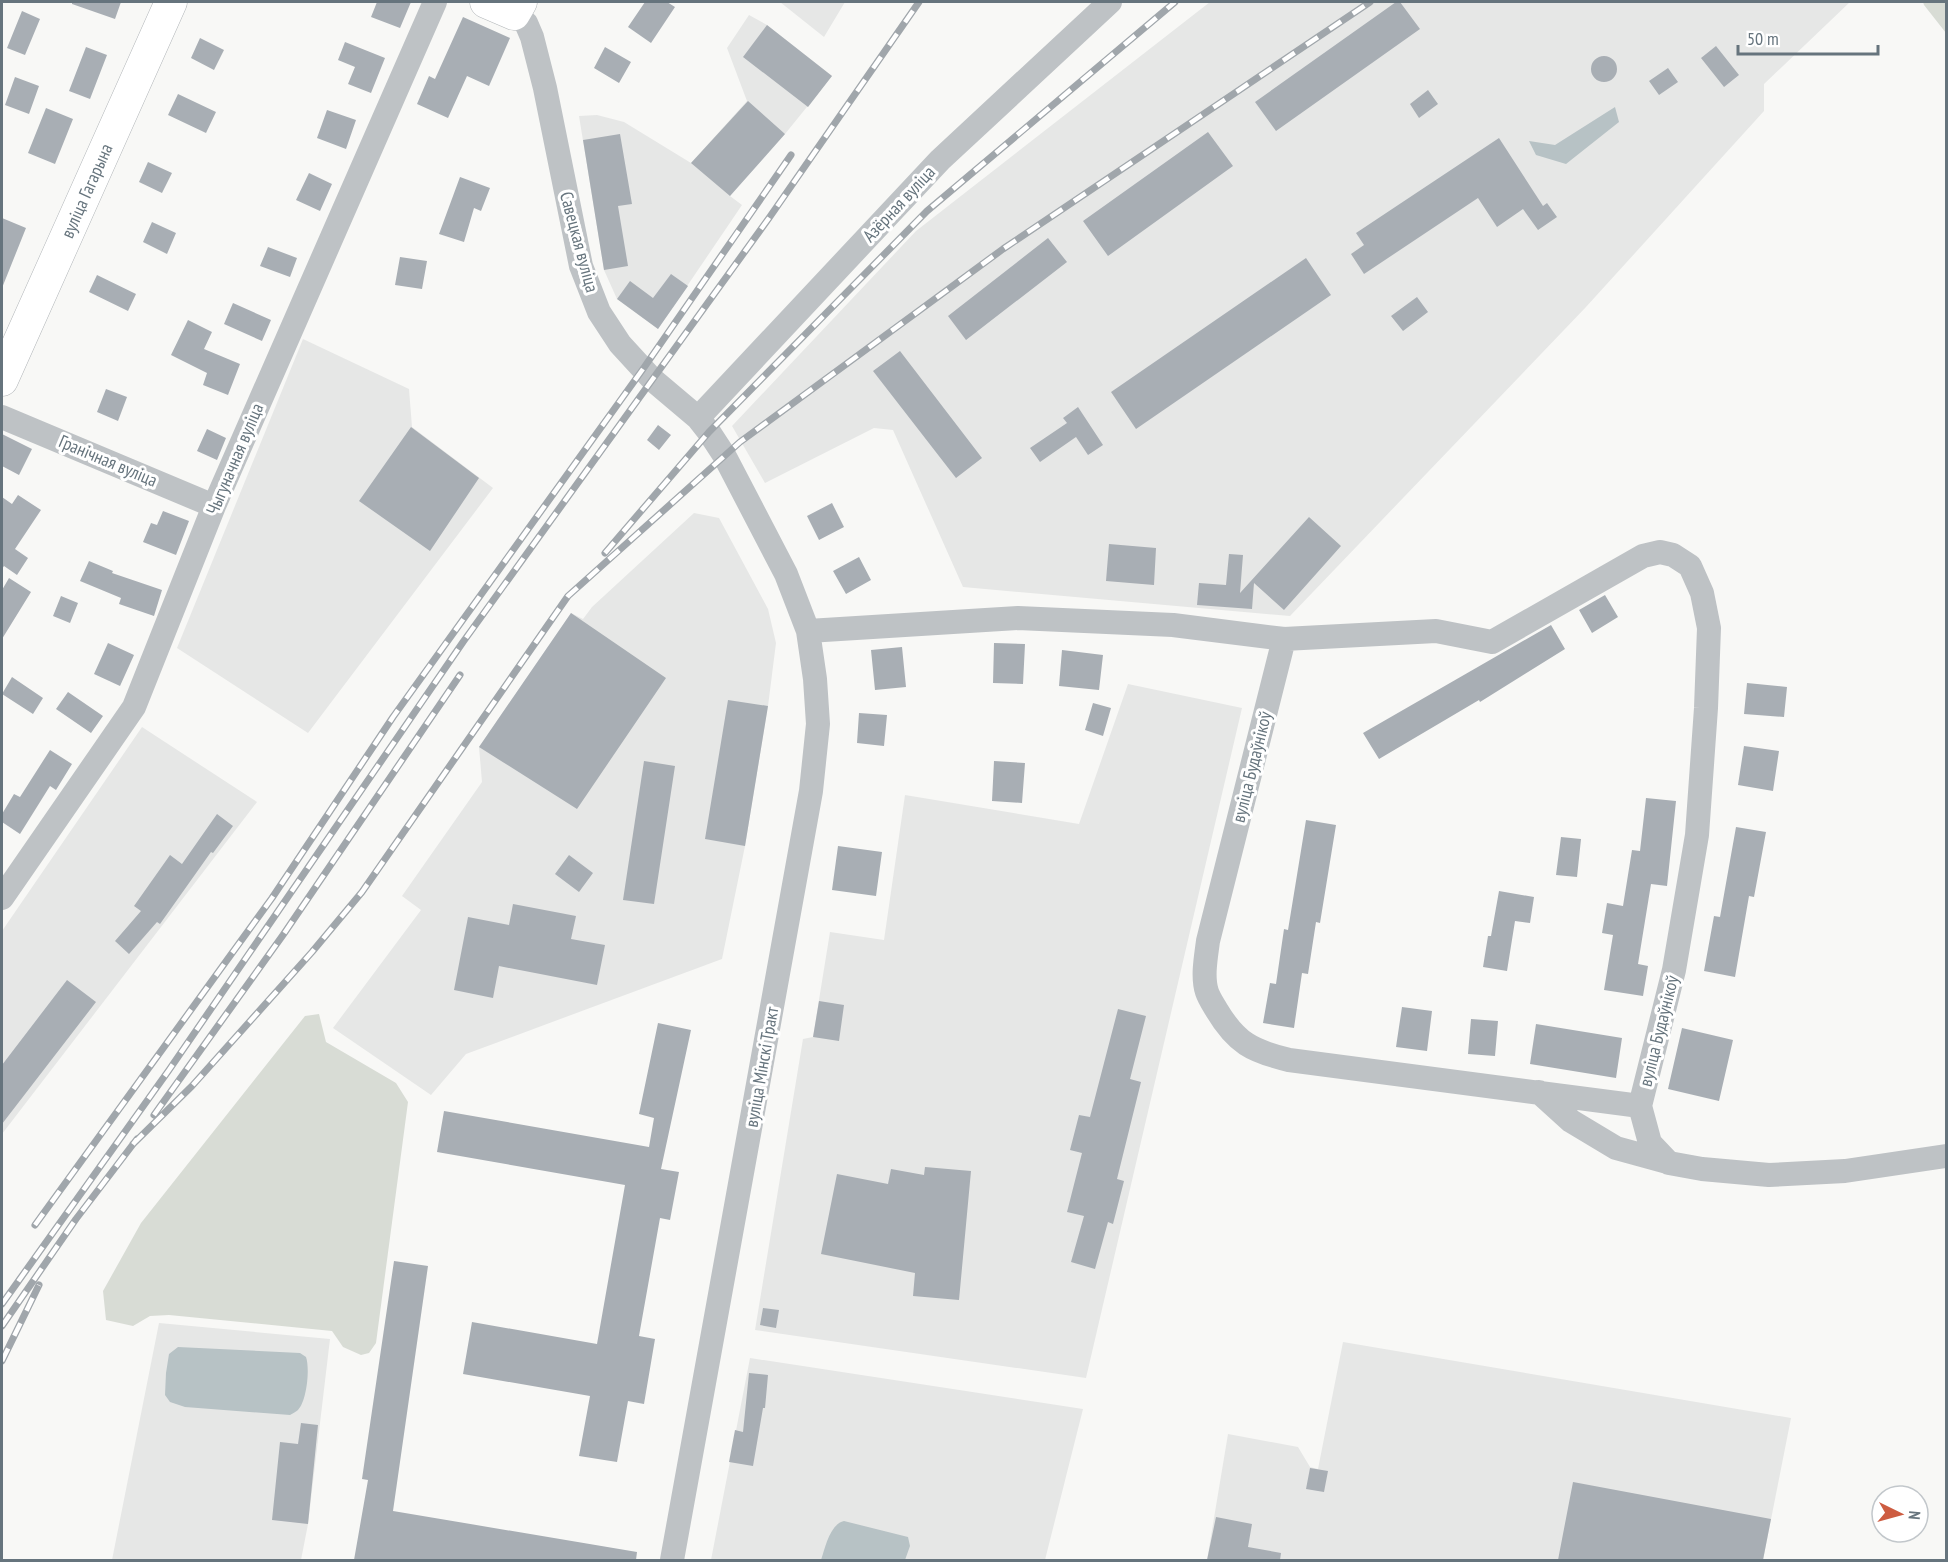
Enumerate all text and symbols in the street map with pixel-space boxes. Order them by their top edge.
scale bar [1738,18,1878,56]
text: 50 m [1747,27,1779,50]
street label: вуліца Гагарына [55,140,118,242]
street label: Азёрная вуліца [857,161,940,247]
street label: Савецкая вуліца [555,189,604,295]
street label: Чыгуначная вуліца [201,400,268,518]
street label: Гранічная вуліца [56,430,161,492]
street label: вуліца Будаўнікоў [1227,709,1276,825]
street label: вуліца Будаўнікоў [1634,973,1683,1089]
street label: вуліца Мінскі Тракт [740,1005,783,1129]
north arrow [1870,1484,1930,1544]
text: N [1905,1510,1925,1520]

